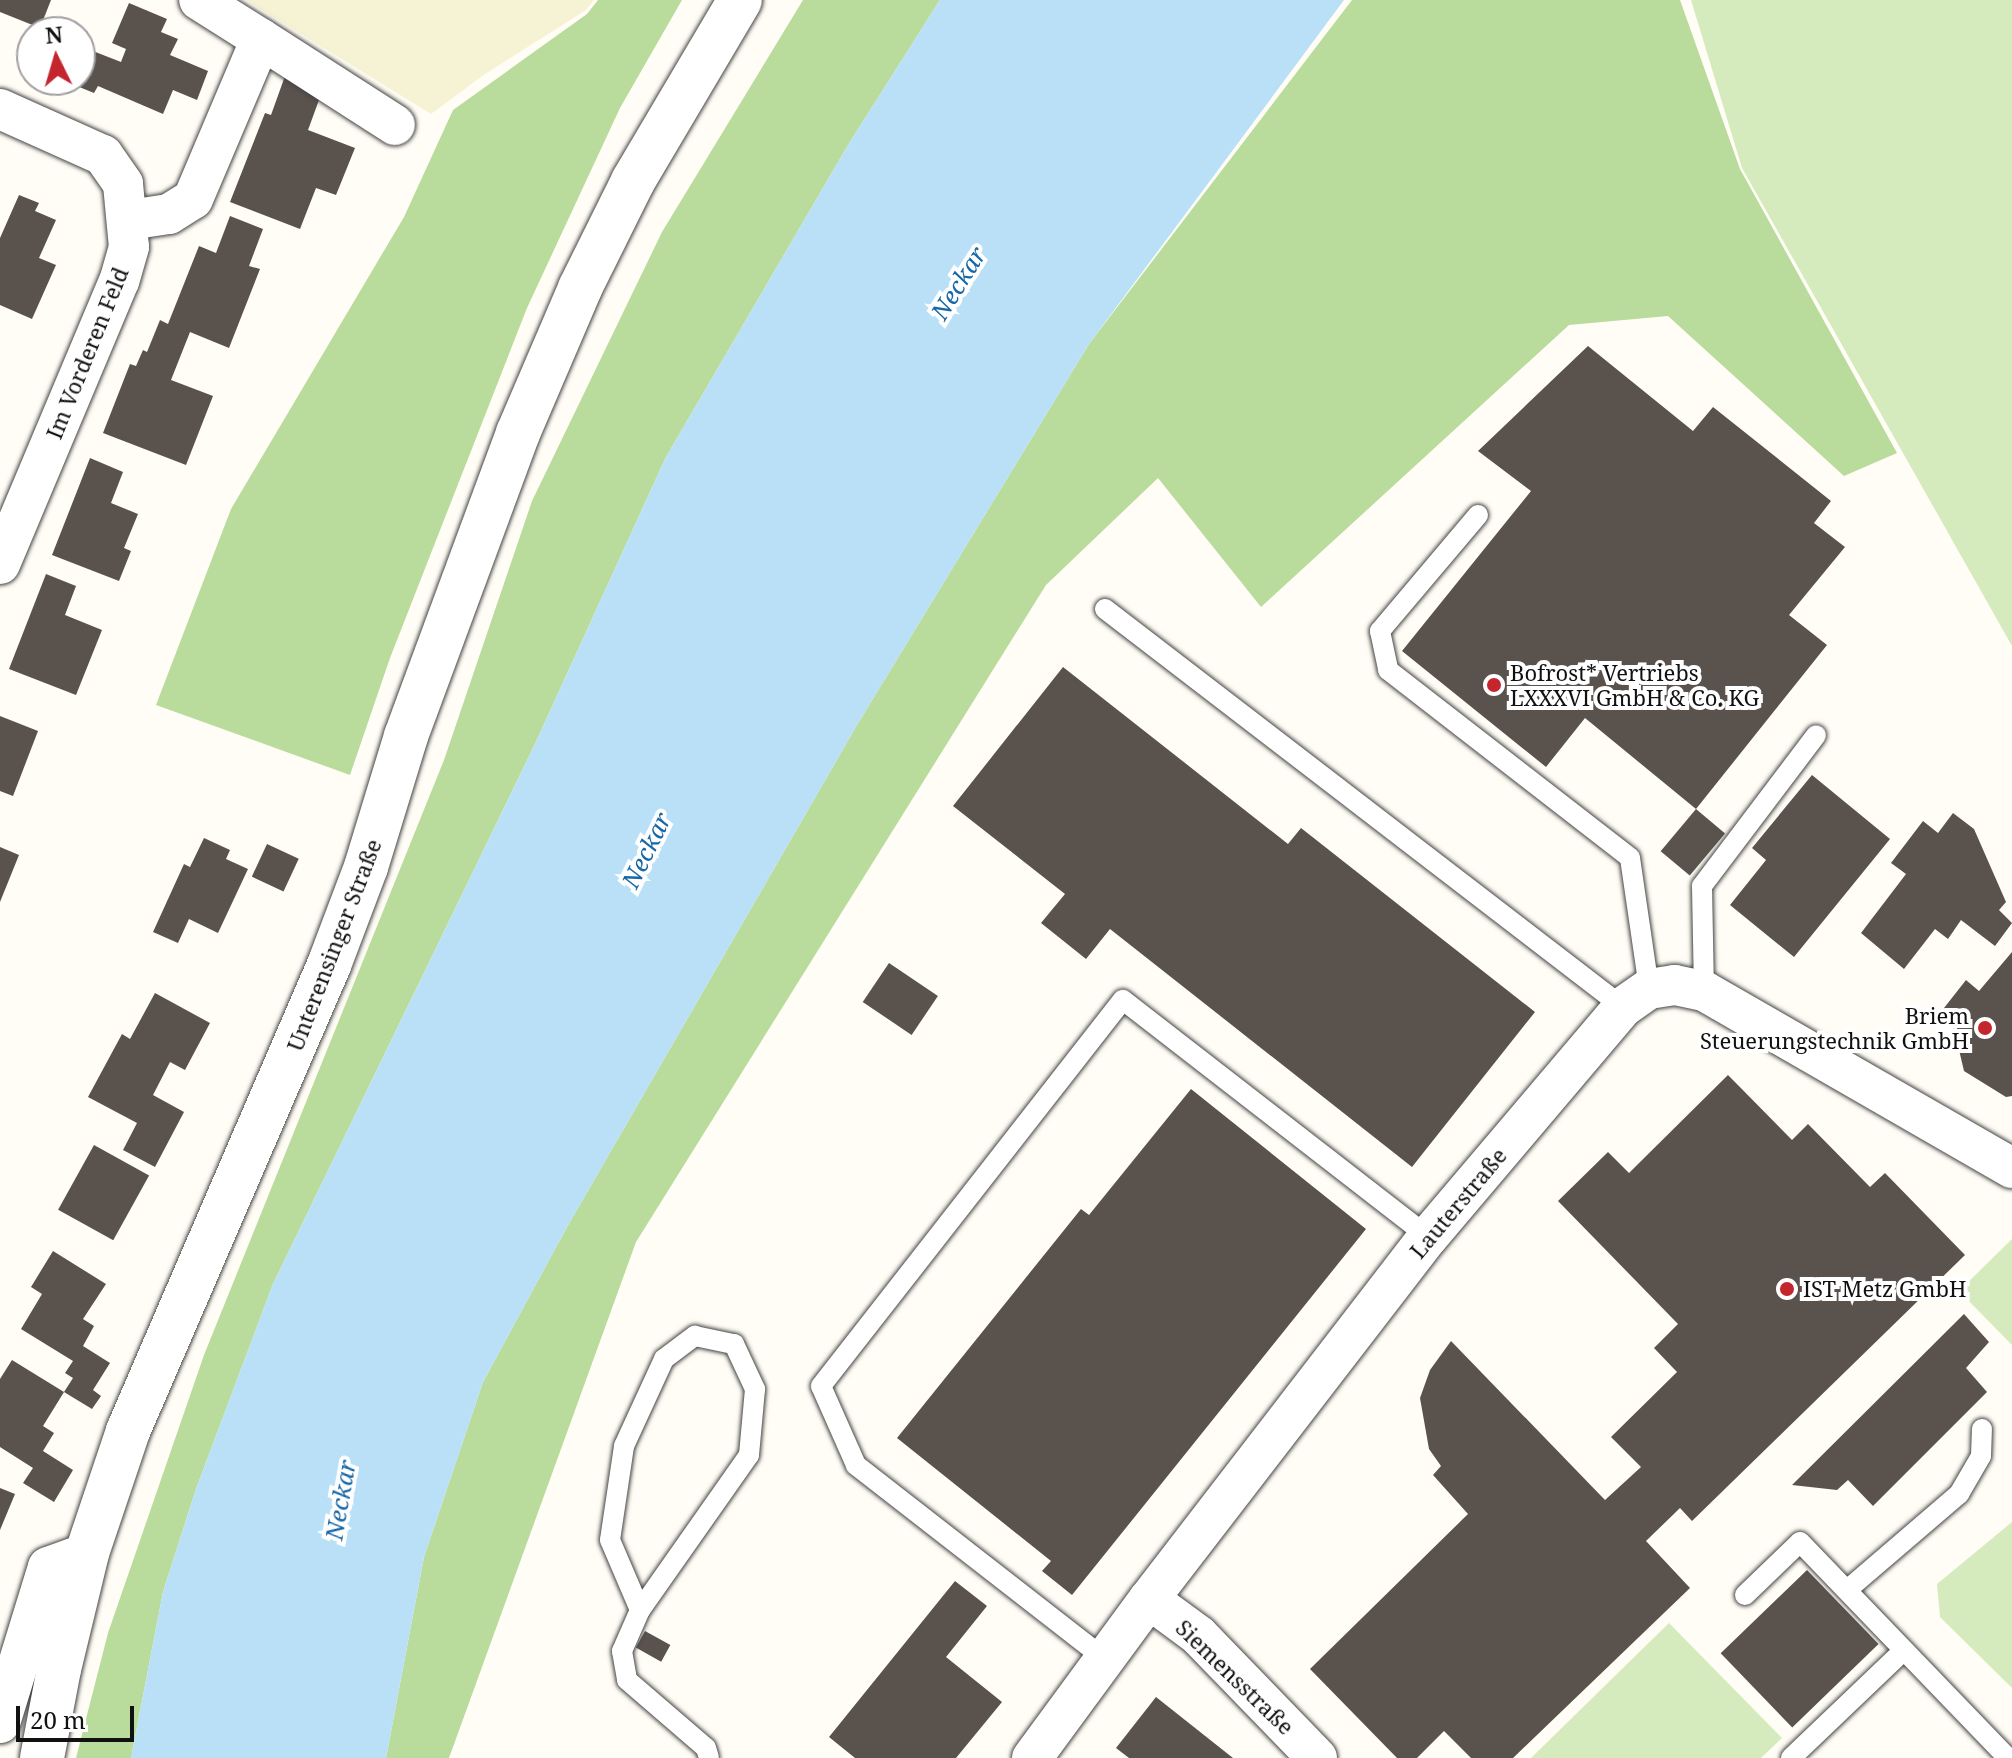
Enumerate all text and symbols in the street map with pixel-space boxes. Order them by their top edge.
north arrow [16,16,96,96]
text: N [44,18,64,50]
water label: Neckar [924,241,992,325]
street label: Im Vorderen Feld [41,263,133,443]
place label: Bofrost* Vertriebs LXXXVI GmbH & Co. KG [1510,659,1759,710]
marker: Bofrost* Vertriebs LXXXVI GmbH & Co. KG [1485,676,1503,694]
water label: Neckar [615,807,677,893]
street label: Unterensinger Straße [281,835,387,1055]
place label: Briem Steuerungstechnik GmbH [1700,1002,1969,1054]
marker: Briem Steuerungstechnik GmbH [1976,1019,1994,1037]
street label: Lauterstraße [1404,1142,1512,1264]
place label: IST Metz GmbH [1803,1276,1966,1302]
marker: IST Metz GmbH [1778,1280,1796,1298]
water label: Neckar [319,1458,361,1542]
street label: Siemensstraße [1171,1614,1299,1740]
scale bar [20,1690,138,1740]
text: 20 m [30,1703,86,1736]

